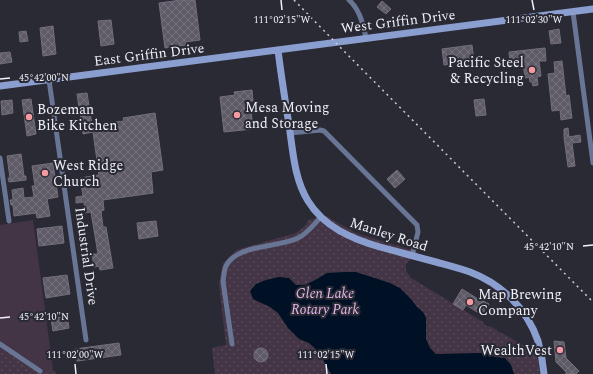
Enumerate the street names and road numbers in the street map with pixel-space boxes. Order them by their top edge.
street label: West Griffin Drive [340,4,457,39]
street label: East Griffin Drive [93,37,206,72]
street label: Industrial Drive [69,206,104,307]
street label: Manley Road [347,212,431,257]

